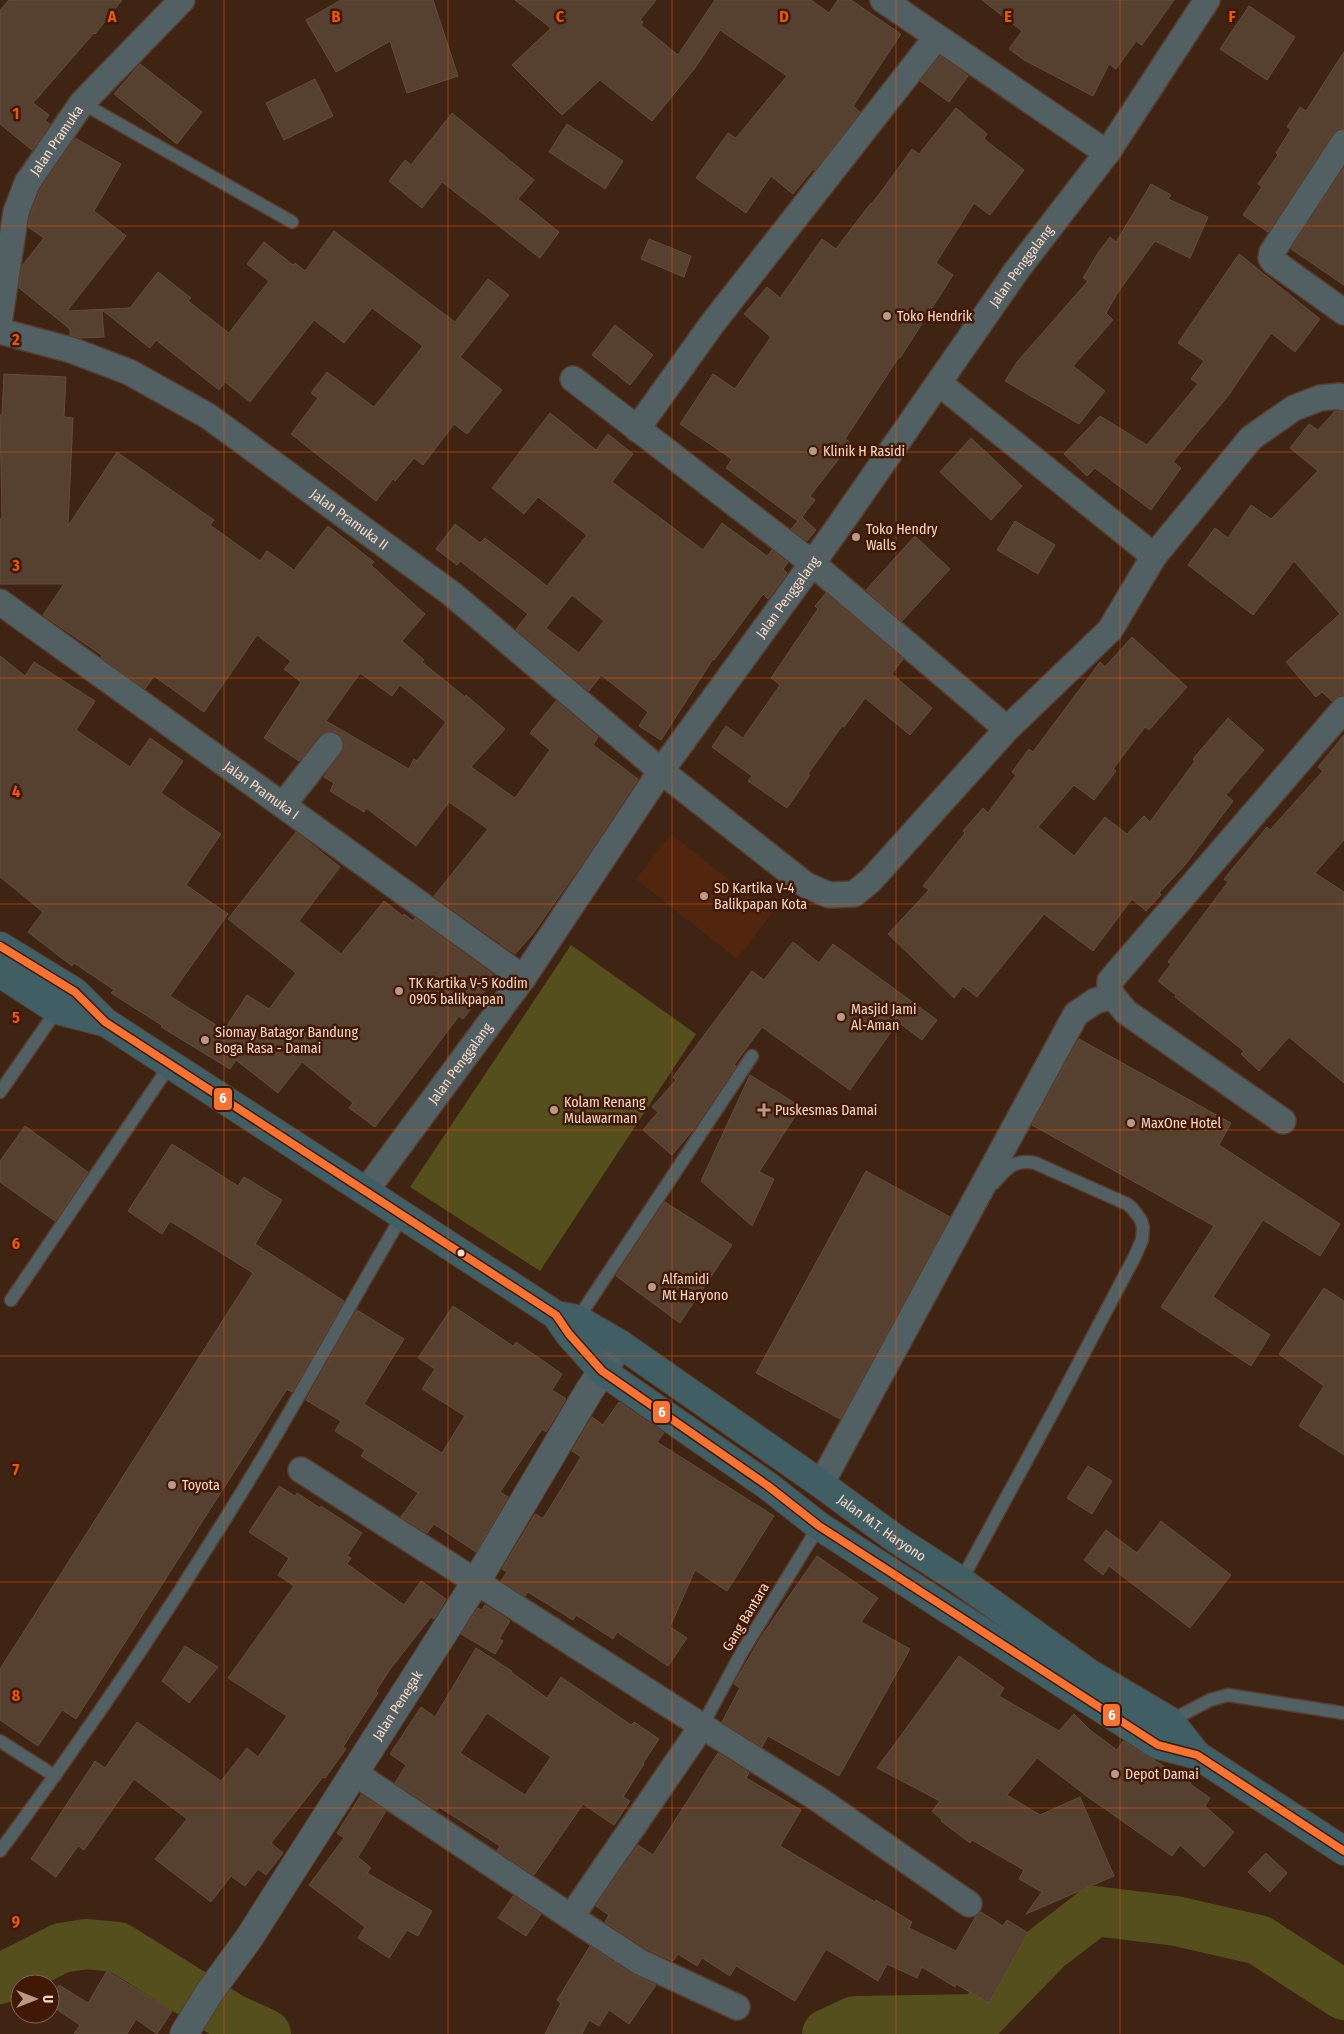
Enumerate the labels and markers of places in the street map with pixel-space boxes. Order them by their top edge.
place label: Toko Hendrik [897,308,973,325]
marker: Toko Hendrik [881,310,893,322]
place label: Klinik H Rasidi [823,443,905,460]
marker: Klinik H Rasidi [807,445,819,457]
place label: Toko Hendry Walls [866,521,938,554]
marker: Toko Hendry Walls [850,531,862,543]
place label: SD Kartika V-4 Balikpapan Kota [714,880,807,913]
marker: SD Kartika V-4 Balikpapan Kota [698,890,710,902]
place label: TK Kartika V-5 Kodim 0905 balikpapan [409,975,528,1008]
marker: TK Kartika V-5 Kodim 0905 balikpapan [393,985,405,997]
place label: Masjid Jami Al-Aman [851,1001,917,1034]
marker: Masjid Jami Al-Aman [835,1011,847,1023]
place label: Siomay Batagor Bandung Boga Rasa - Damai [215,1024,358,1057]
marker: Siomay Batagor Bandung Boga Rasa - Damai [199,1034,211,1046]
place label: Kolam Renang Mulawarman [564,1094,646,1127]
place label: Puskesmas Damai [775,1102,877,1119]
marker: Puskesmas Damai [757,1103,771,1117]
marker: Kolam Renang Mulawarman [548,1104,560,1116]
place label: MaxOne Hotel [1141,1115,1221,1132]
marker: MaxOne Hotel [1125,1117,1137,1129]
unlabelled marker [456,1248,466,1258]
place label: Alfamidi Mt Haryono [662,1271,728,1304]
marker: Alfamidi Mt Haryono [646,1281,658,1293]
place label: Toyota [182,1477,220,1494]
marker: Toyota [166,1479,178,1491]
place label: Depot Damai [1125,1766,1199,1783]
marker: Depot Damai [1109,1768,1121,1780]

